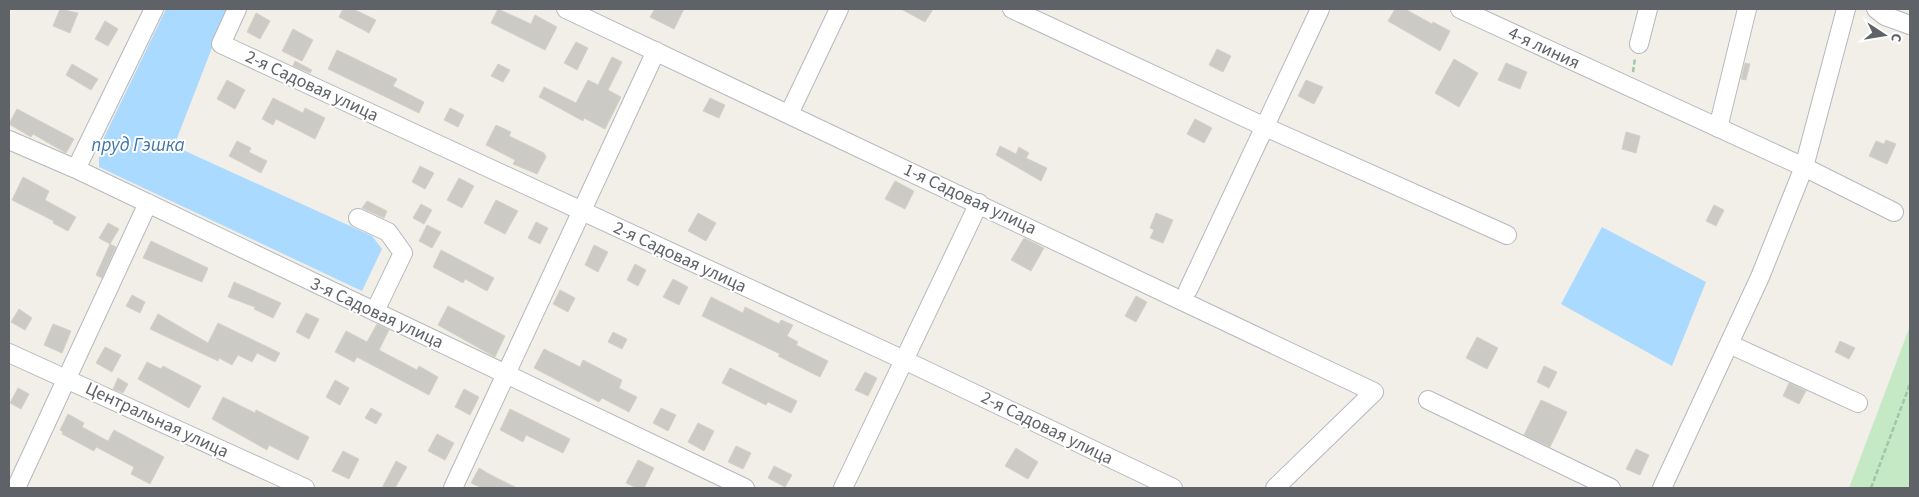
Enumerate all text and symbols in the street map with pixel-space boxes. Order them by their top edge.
north arrow [1859,10,1909,60]
street label: 4-я линия [1504,20,1584,76]
text: С [1885,31,1906,44]
street label: 2-я Садовая улица [241,44,383,128]
water label: пруд Гэшка [91,132,185,159]
street label: 1-я Садовая улица [899,157,1041,241]
street label: 2-я Садовая улица [609,215,751,299]
street label: 3-я Садовая улица [306,271,448,355]
street label: Центральная улица [81,376,233,464]
street label: 2-я Садовая улица [977,385,1117,471]

